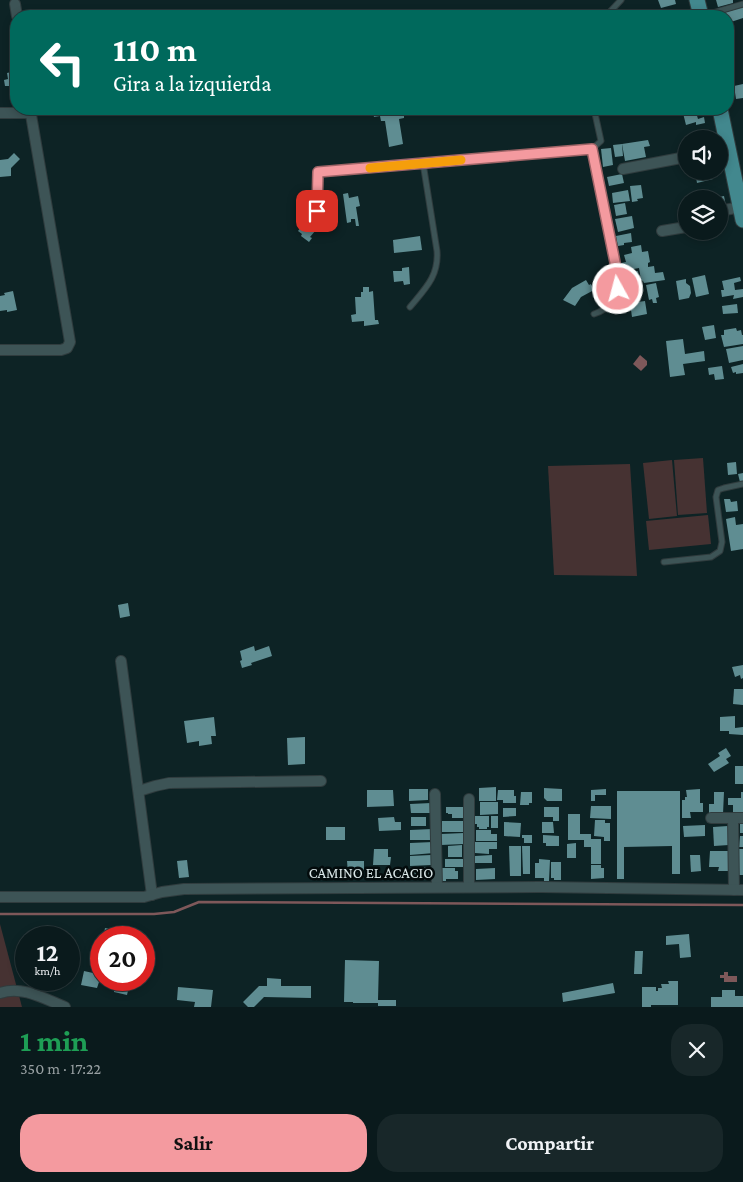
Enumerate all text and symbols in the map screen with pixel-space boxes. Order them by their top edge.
icon: left [30,30,95,95]
text: 110 m [113,30,197,69]
text: Gira a la izquierda [113,71,271,96]
map controls [678,130,728,240]
button: sound [678,130,728,180]
pin [296,190,338,232]
button: layers [678,190,728,240]
icon: arrive [303,197,331,225]
position arrow [591,262,643,314]
street label: CAMINO EL ACACIO [309,865,433,881]
speed limit sign: 20 [90,926,155,991]
text: 12 [36,939,59,966]
text: km/h [35,964,60,978]
text: 1 min [20,1024,88,1057]
button: close [671,1024,723,1076]
text: 350 m · 17:22 [20,1060,101,1077]
button: Salir [20,1114,367,1172]
button: Compartir [377,1114,723,1172]

